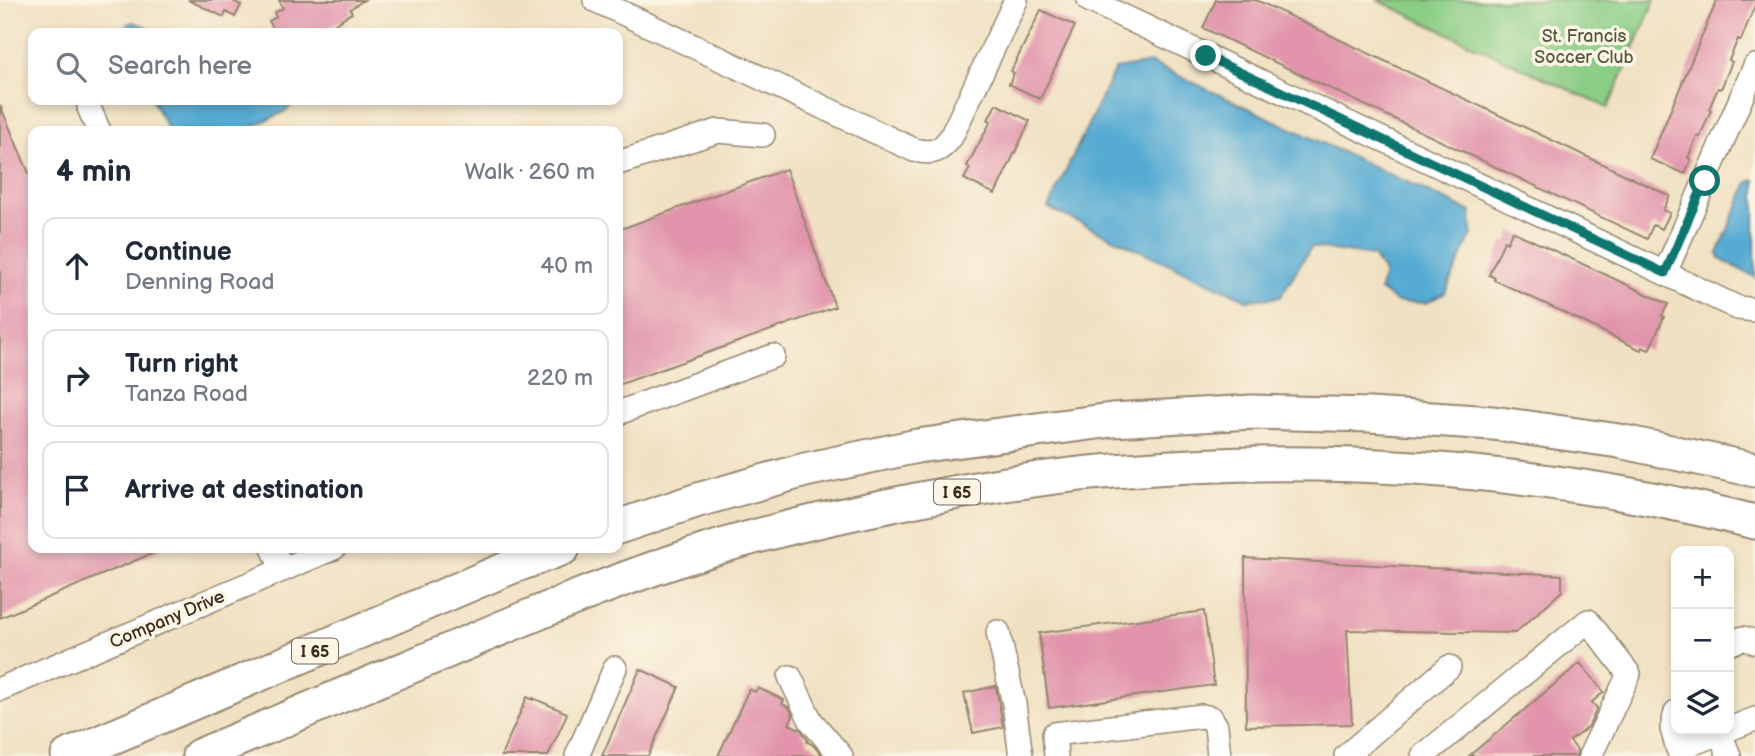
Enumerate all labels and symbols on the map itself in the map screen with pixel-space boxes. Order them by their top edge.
park label: St. Francis Soccer Club [1534,26,1634,68]
route end [1190,40,1221,71]
route start [1689,165,1720,196]
road number: I 65 [934,480,980,505]
street label: Company Drive [107,586,228,653]
road number: I 65 [292,638,338,664]

